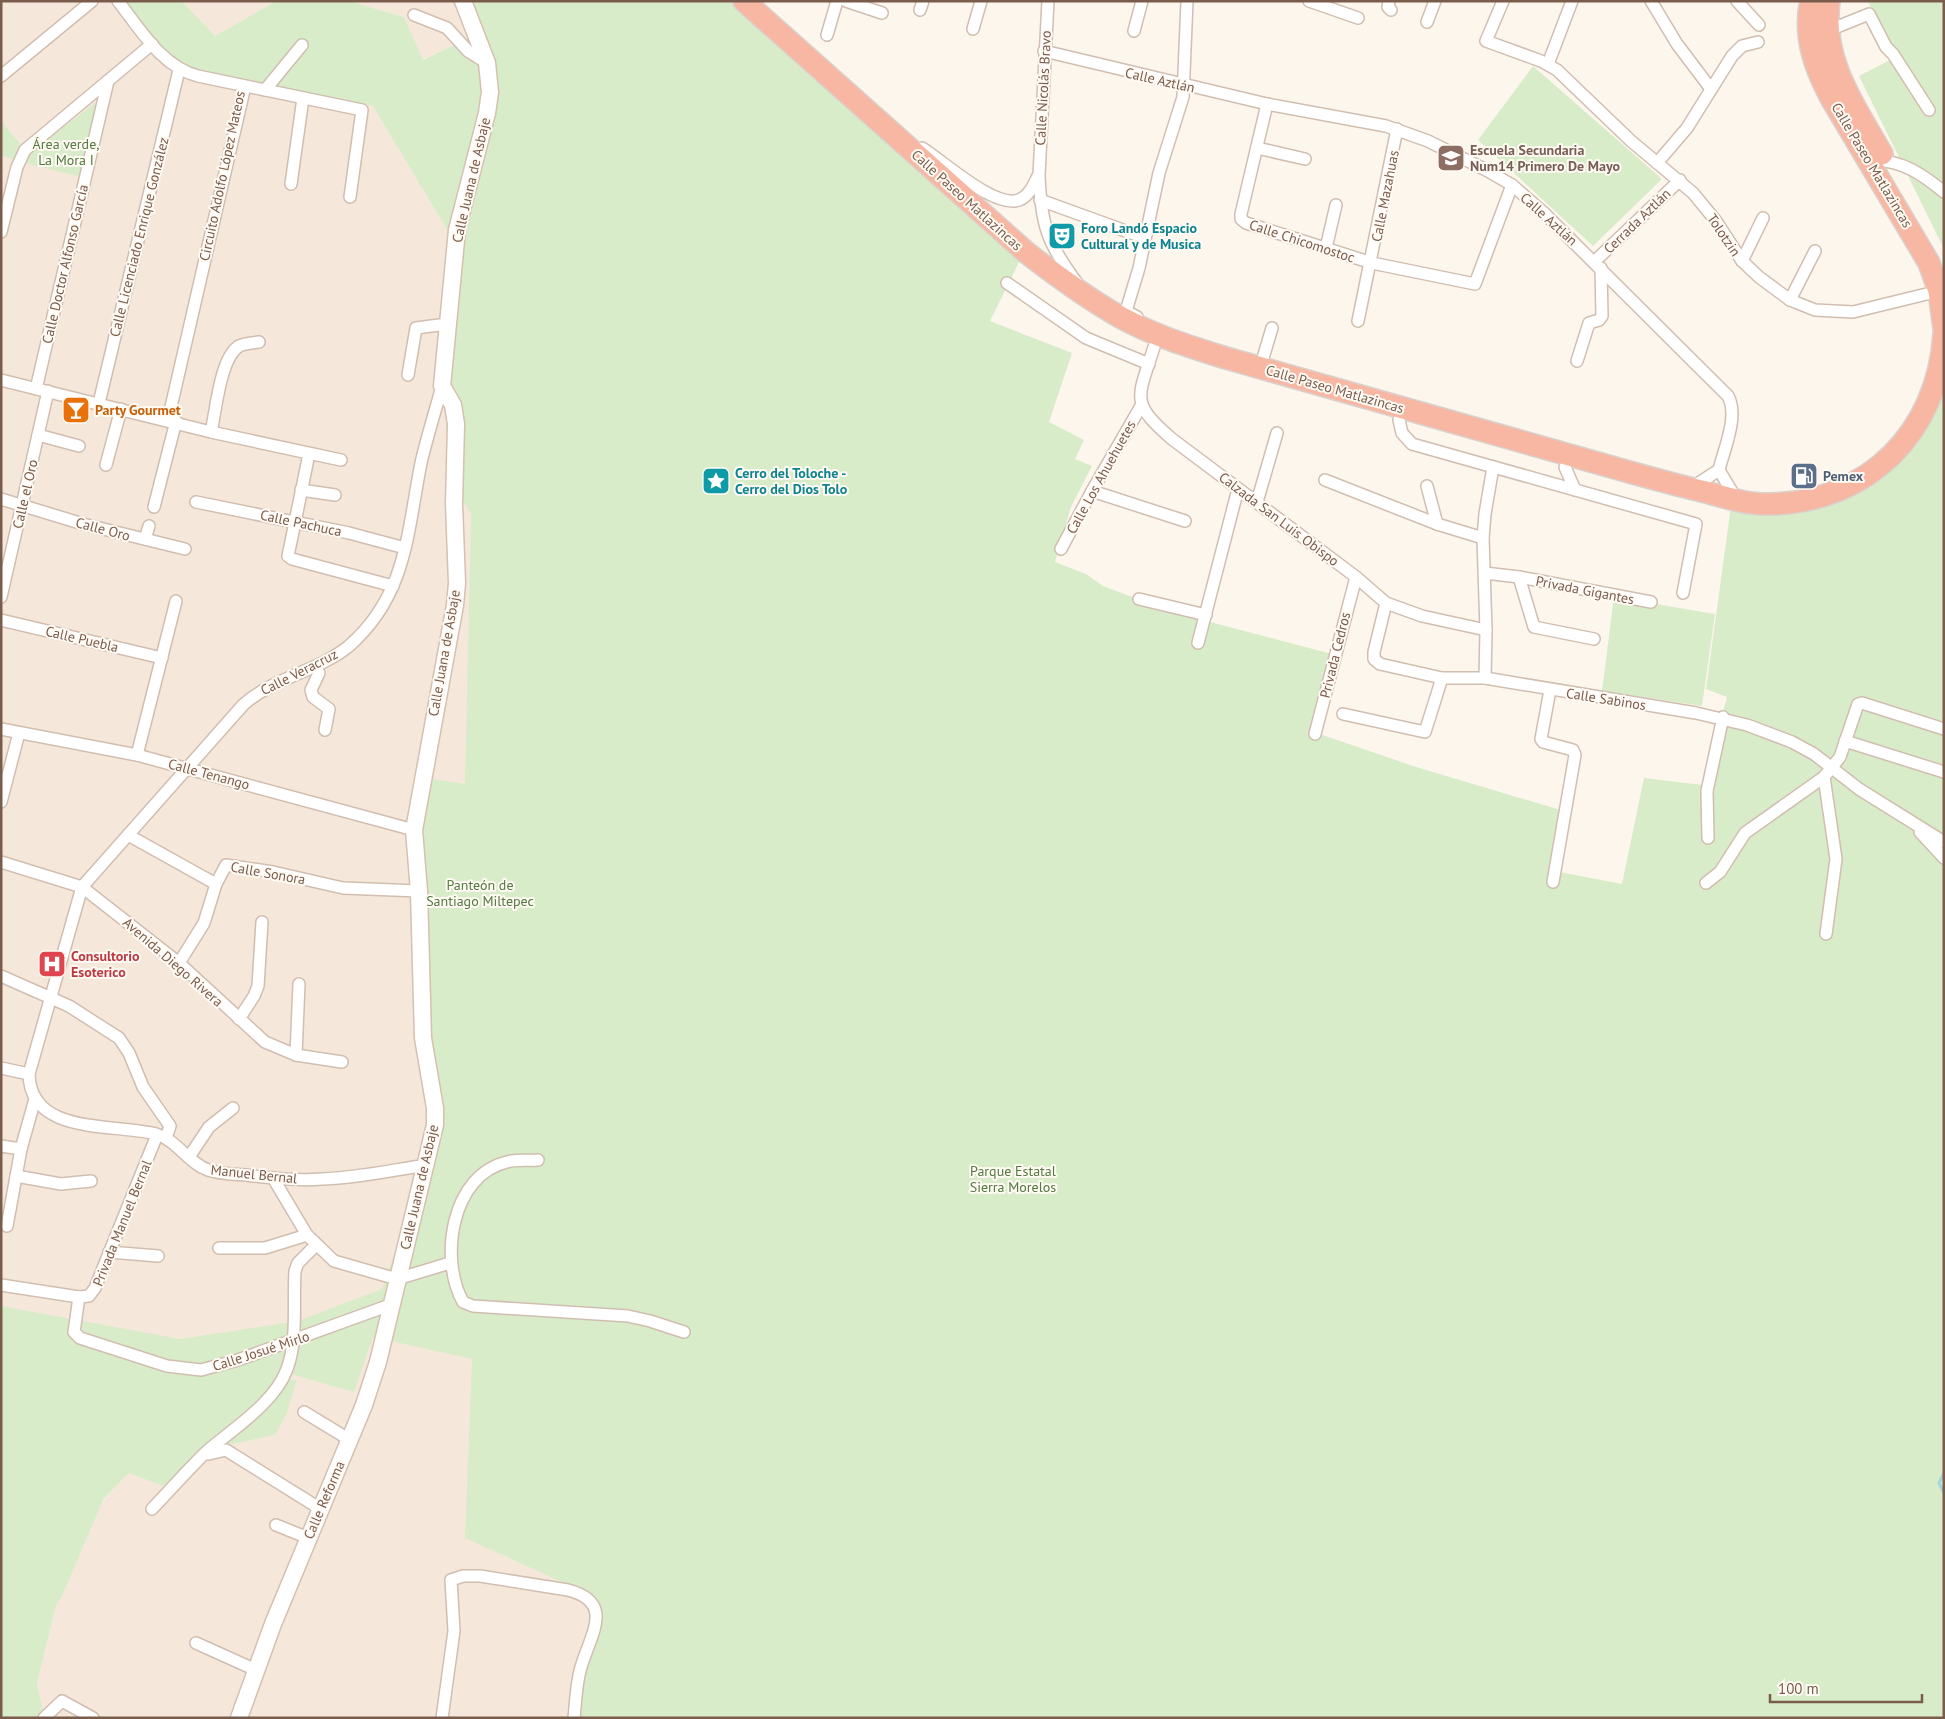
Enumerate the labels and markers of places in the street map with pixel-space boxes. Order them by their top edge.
place label: Escuela Secundaria Num14 Primero De Mayo [1470,141,1621,175]
school or university icon: Escuela Secundaria Num14 Primero De Mayo [1436,143,1466,173]
place label: Foro Landó Espacio Cultural y de Musica [1081,219,1201,253]
theatre icon: Foro Landó Espacio Cultural y de Musica [1047,221,1077,251]
bar icon: Party Gourmet [61,395,91,425]
place label: Party Gourmet [95,401,181,419]
fuel station icon: Pemex [1789,461,1819,491]
place label: Cerro del Toloche - Cerro del Dios Tolo [735,464,848,498]
place icon: Cerro del Toloche - Cerro del Dios Tolo [701,466,731,496]
place label: Pemex [1823,467,1864,485]
place label: Consultorio Esoterico [71,947,140,981]
hospital icon: Consultorio Esoterico [37,949,67,979]

